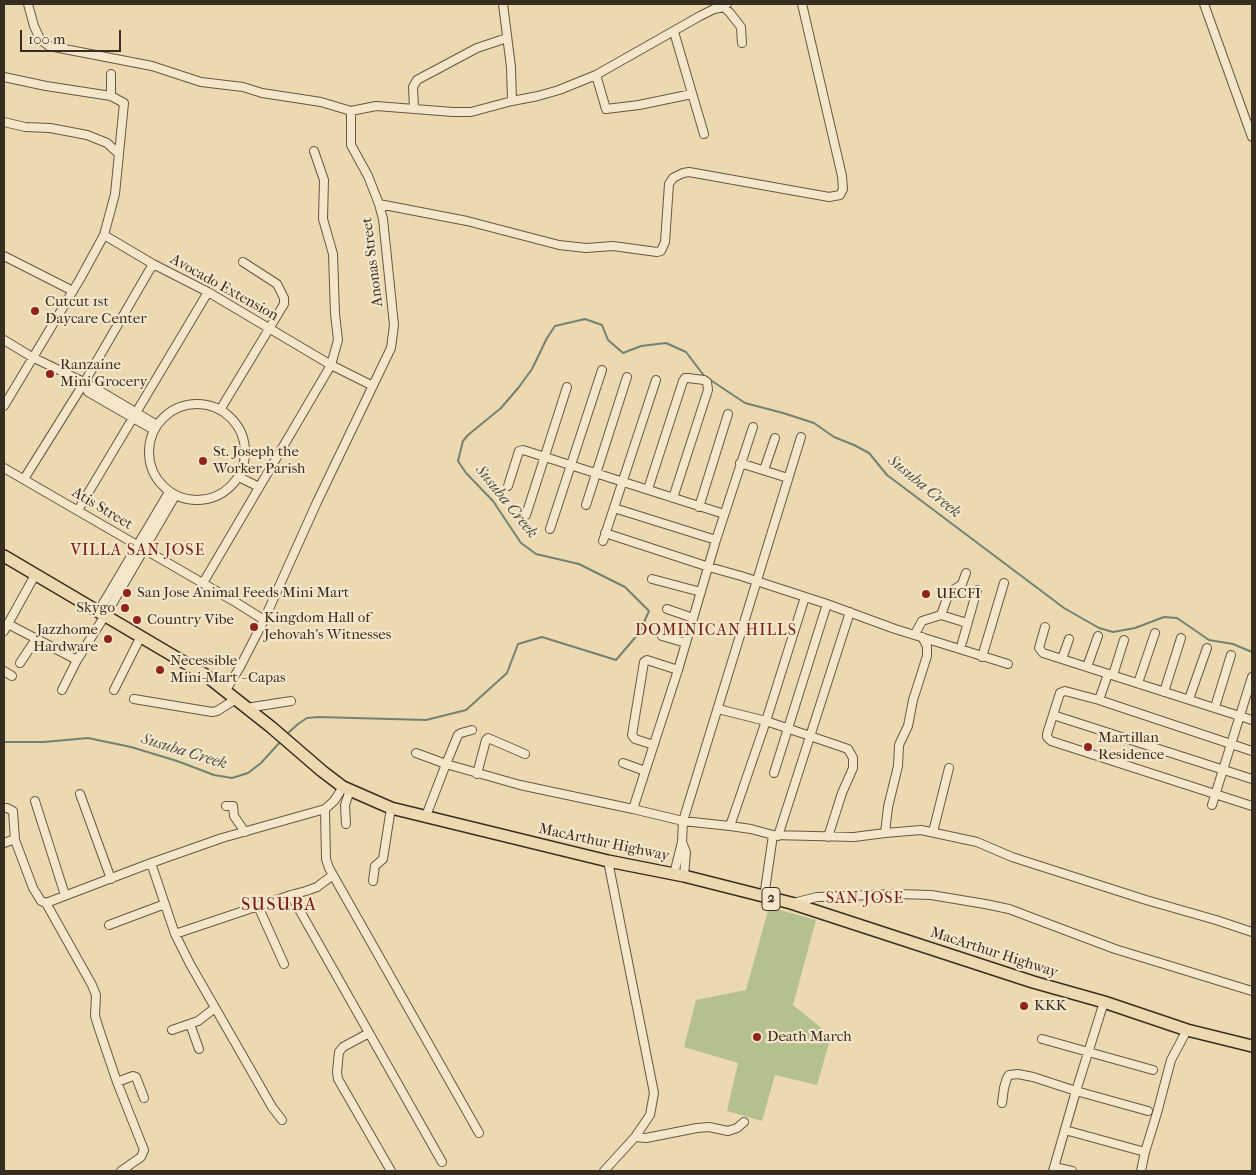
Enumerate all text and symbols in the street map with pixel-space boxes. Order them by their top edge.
scale bar [22,20,124,52]
text: 100 m [28,30,66,48]
street label: Anonas Street [359,216,387,308]
street label: Avocado Extension [167,251,281,325]
place label: Cutcut 1st Daycare Center [45,293,147,328]
marker: Cutcut 1st Daycare Center [29,305,41,317]
place label: Ranzaine Mini Grocery [60,356,147,391]
marker: Ranzaine Mini Grocery [44,368,56,380]
place label: St. Joseph the Worker Parish [213,443,306,478]
water label: Susuba Creek [883,452,965,522]
marker: St. Joseph the Worker Parish [197,455,209,467]
water label: Susuba Creek [471,461,541,543]
street label: Atis Street [68,484,136,534]
district label: VILLA SAN JOSE [69,541,207,561]
place label: San Jose Animal Feeds Mini Mart [137,584,349,602]
place label: UECFI [936,585,981,603]
marker: San Jose Animal Feeds Mini Mart [121,587,133,599]
marker: UECFI [920,588,932,600]
place label: Skygo [76,599,115,617]
marker: Skygo [119,602,131,614]
place label: Kingdom Hall of Jehovah's Witnesses [264,609,391,644]
place label: Country Vibe [147,611,234,629]
marker: Country Vibe [131,614,143,626]
place label: Jazzhome Hardware [33,621,98,656]
marker: Kingdom Hall of Jehovah's Witnesses [248,621,260,633]
district label: DOMINICAN HILLS [633,621,799,641]
marker: Jazzhome Hardware [102,633,114,645]
place label: Necessible Mini-Mart - Capas [170,652,286,687]
marker: Necessible Mini-Mart - Capas [154,664,166,676]
place label: Martillan Residence [1098,729,1164,764]
water label: Susuba Creek [139,730,229,774]
marker: Martillan Residence [1082,741,1094,753]
street label: MacArthur Highway [537,820,671,866]
road number: 2 [762,888,780,911]
district label: SAN JOSE [825,889,905,909]
district label: SUSUBA [240,895,318,917]
street label: MacArthur Highway [928,924,1060,982]
place label: KKK [1034,997,1067,1015]
marker: KKK [1018,1000,1030,1012]
place label: Death March [767,1028,852,1046]
marker: Death March [751,1031,763,1043]

